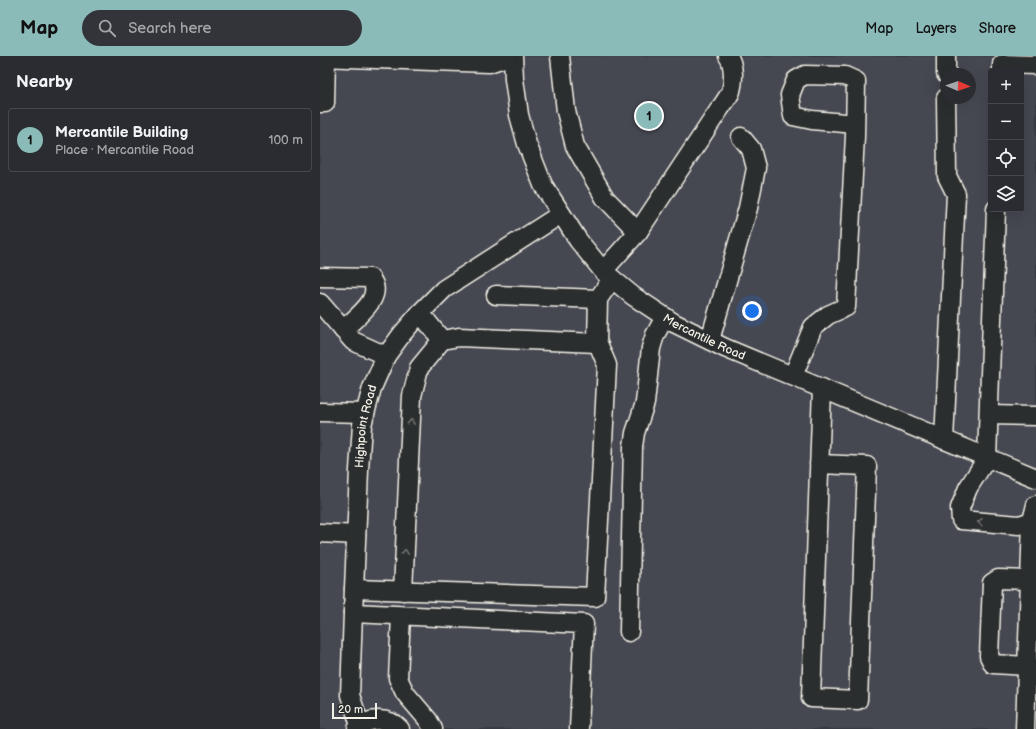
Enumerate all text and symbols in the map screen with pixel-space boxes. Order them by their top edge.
search box [82,10,362,46]
text: Map [20,17,58,40]
icon: search [96,17,118,39]
text: Search here [128,19,211,38]
text: Map [865,20,893,37]
text: Layers [915,20,957,37]
text: Share [979,20,1016,37]
north arrow [940,68,976,104]
map controls [988,68,1024,212]
button: + [988,68,1024,104]
text: Nearby [16,72,73,92]
pin: 1 [636,101,662,131]
button: − [988,104,1024,140]
text: Mercantile Building [55,123,188,142]
text: 1 [27,132,33,148]
text: 100 m [268,132,303,148]
button: locate [988,140,1024,176]
text: Place · Mercantile Road [55,142,194,158]
button: layers [988,176,1024,212]
your location [742,301,762,321]
street label: Mercantile Road [660,310,748,363]
street label: Highpoint Road [352,383,380,469]
one-way arrow [407,419,416,425]
one-way arrow [977,517,983,526]
one-way arrow [401,549,410,555]
scale bar [332,701,377,720]
text: 20 m [338,703,363,716]

